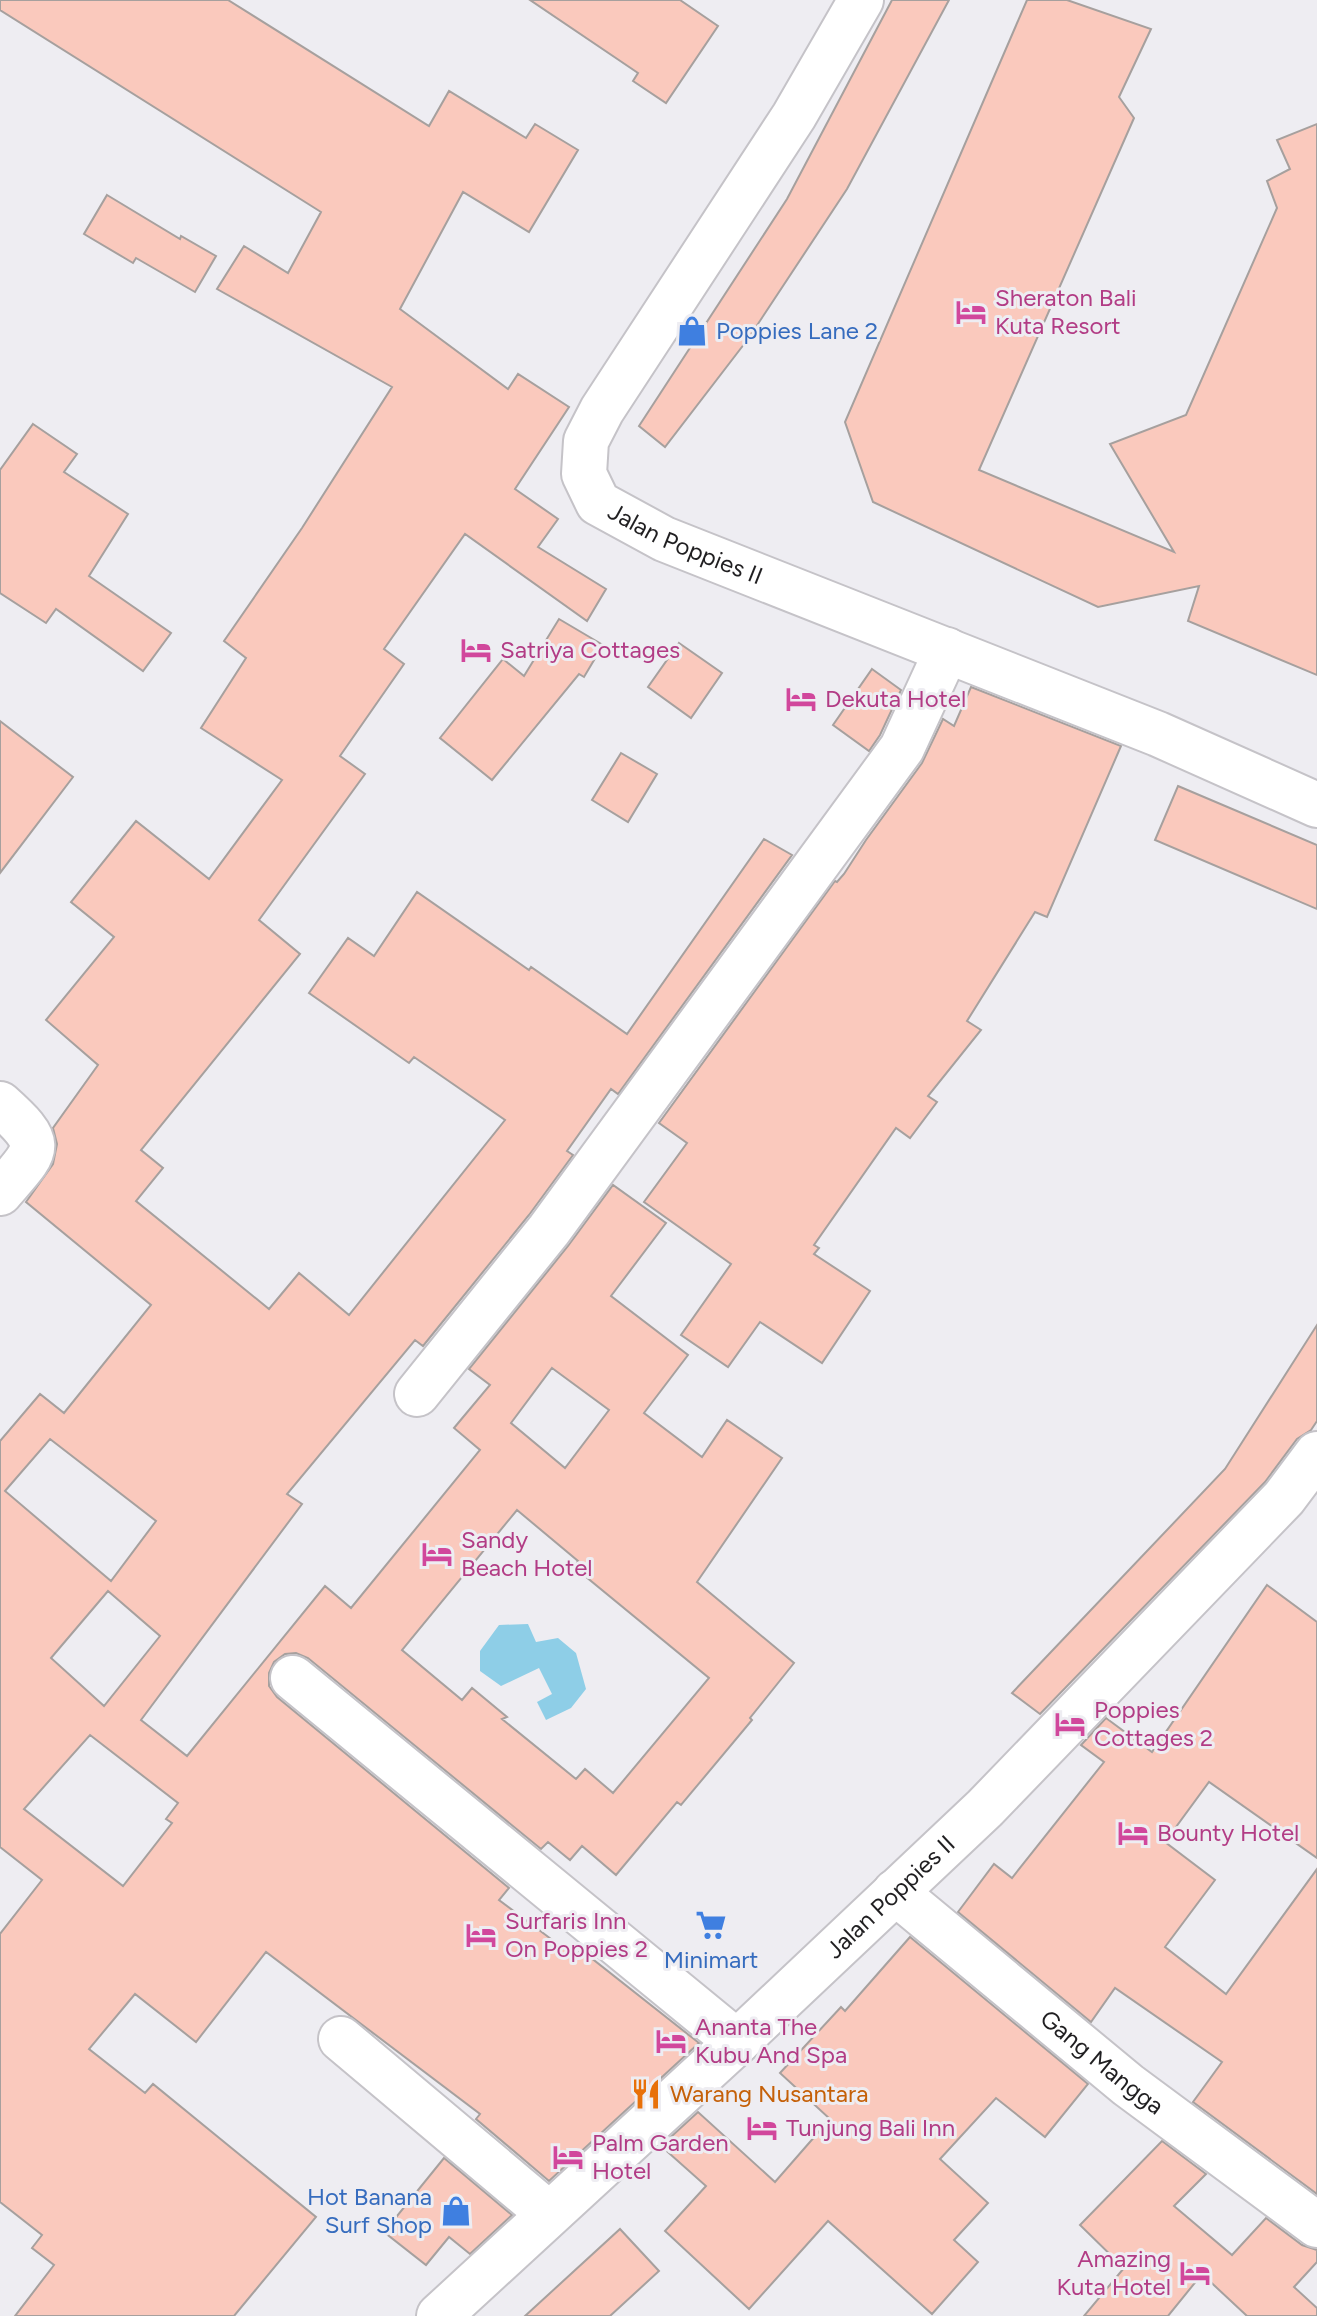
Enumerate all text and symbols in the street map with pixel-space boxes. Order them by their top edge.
place label: Sheraton Bali Kuta Resort [995,283,1137,340]
hotel icon: Sheraton Bali Kuta Resort [954,295,988,329]
shop icon: Poppies Lane 2 [675,314,709,348]
place label: Poppies Lane 2 [716,316,878,345]
street label: Jalan Poppies II [603,496,767,590]
hotel icon: Satriya Cottages [459,633,493,667]
place label: Satriya Cottages [500,635,680,664]
hotel icon: Dekuta Hotel [784,682,818,716]
place label: Dekuta Hotel [825,684,966,713]
place label: Sandy Beach Hotel [461,1525,593,1582]
hotel icon: Sandy Beach Hotel [420,1537,454,1571]
place label: Poppies Cottages 2 [1094,1695,1213,1752]
hotel icon: Poppies Cottages 2 [1053,1707,1087,1741]
hotel icon: Bounty Hotel [1116,1816,1150,1850]
place label: Bounty Hotel [1157,1818,1299,1847]
street label: Jalan Poppies II [820,1829,961,1964]
place label: Surfaris Inn On Poppies 2 [505,1906,648,1963]
supermarket icon: Minimart [694,1908,728,1942]
hotel icon: Surfaris Inn On Poppies 2 [464,1918,498,1952]
place label: Minimart [664,1945,758,1974]
street label: Gang Mangga [1035,2003,1170,2120]
place label: Ananta The Kubu And Spa [695,2012,847,2069]
hotel icon: Ananta The Kubu And Spa [654,2024,688,2058]
restaurant icon: Warang Nusantara [629,2077,663,2111]
place label: Warang Nusantara [670,2079,868,2108]
hotel icon: Tunjung Bali Inn [745,2111,779,2145]
place label: Tunjung Bali Inn [786,2113,955,2142]
place label: Palm Garden Hotel [592,2128,729,2185]
hotel icon: Palm Garden Hotel [551,2140,585,2174]
place label: Hot Banana Surf Shop [307,2182,432,2239]
shop icon: Hot Banana Surf Shop [439,2194,473,2228]
place label: Amazing Kuta Hotel [1056,2244,1171,2301]
hotel icon: Amazing Kuta Hotel [1178,2256,1212,2290]

